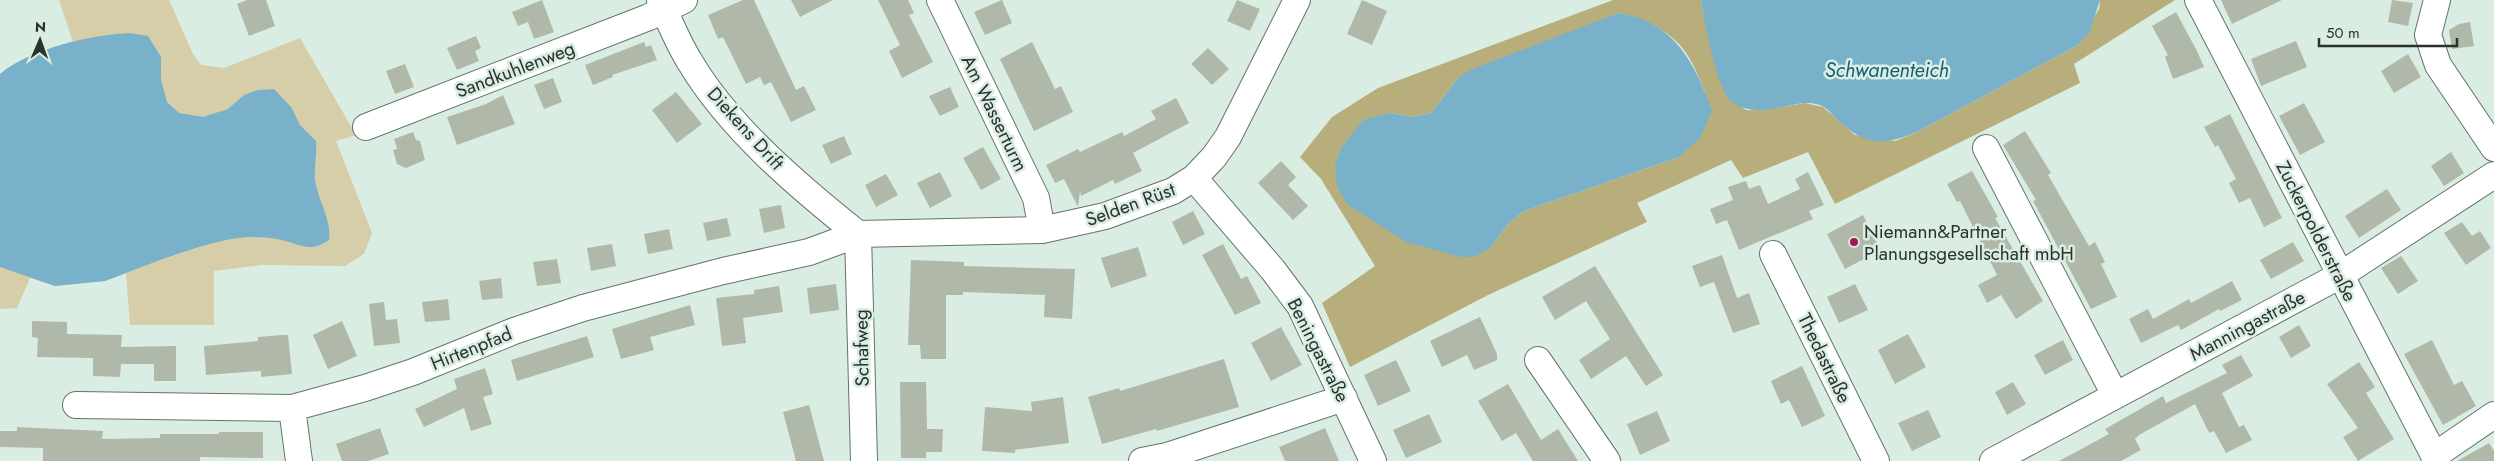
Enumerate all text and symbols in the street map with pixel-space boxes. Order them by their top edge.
north arrow [15,15,65,65]
scale bar [2319,15,2456,47]
text: N [35,17,46,37]
text: 50 m [2326,22,2360,44]
street label: Sandkuhlenweg [452,34,579,105]
street label: Am Wasserturm [955,50,1034,176]
water label: Schwanenteich [1825,56,1949,85]
street label: Diekens Drift [701,81,790,176]
street label: Zuckerpolderstraße [2269,156,2364,306]
street label: Selden Rüst [1082,176,1179,233]
place label: Niemann&Partner Planungsgesellschaft mbH [1864,218,2074,267]
marker: Niemann&Partner Planungsgesellschaft mbH [1848,236,1860,248]
street label: Manningastraße [2184,283,2310,367]
street label: Beningastraße [1281,293,1356,407]
street label: Schafweg [847,309,876,387]
street label: Thedastraße [1791,309,1858,408]
street label: Hirtenpfad [426,320,516,377]

